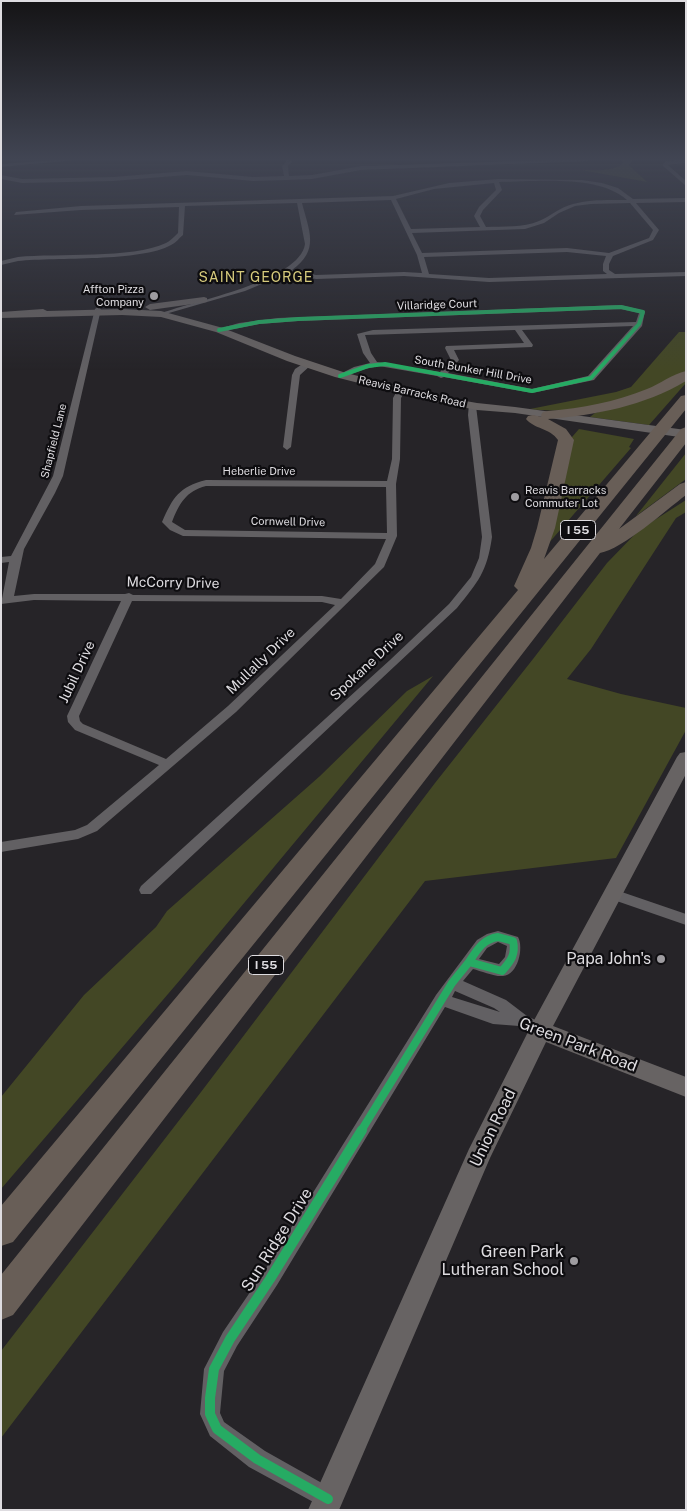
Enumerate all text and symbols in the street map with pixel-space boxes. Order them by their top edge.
district label: SAINT GEORGE [197,270,315,286]
place label: Affton Pizza Company [83,283,144,309]
marker: Affton Pizza Company [148,290,160,302]
street label: Villaridge Court [397,297,477,313]
street label: South Bunker Hill Drive [413,353,533,387]
street label: Reavis Barracks Road [357,373,467,411]
street label: Shapfield Lane [38,402,70,480]
street label: Heberlie Drive [223,465,295,479]
place label: Reavis Barracks Commuter Lot [525,484,606,510]
marker: Reavis Barracks Commuter Lot [509,491,521,503]
street label: Cornwell Drive [251,515,325,529]
road number: I 55 [560,520,596,540]
street label: McCorry Drive [126,574,220,592]
street label: Mullally Drive [223,624,299,698]
street label: Spokane Drive [327,628,407,704]
street label: Jubil Drive [55,638,99,706]
place label: Papa John's [566,949,651,969]
marker: Papa John's [655,953,667,965]
road number: I 55 [248,956,284,974]
street label: Green Park Road [516,1014,640,1076]
street label: Union Road [466,1086,520,1170]
street label: Sun Ridge Drive [237,1185,317,1295]
place label: Green Park Lutheran School [442,1242,564,1280]
marker: Green Park Lutheran School [568,1255,580,1267]

